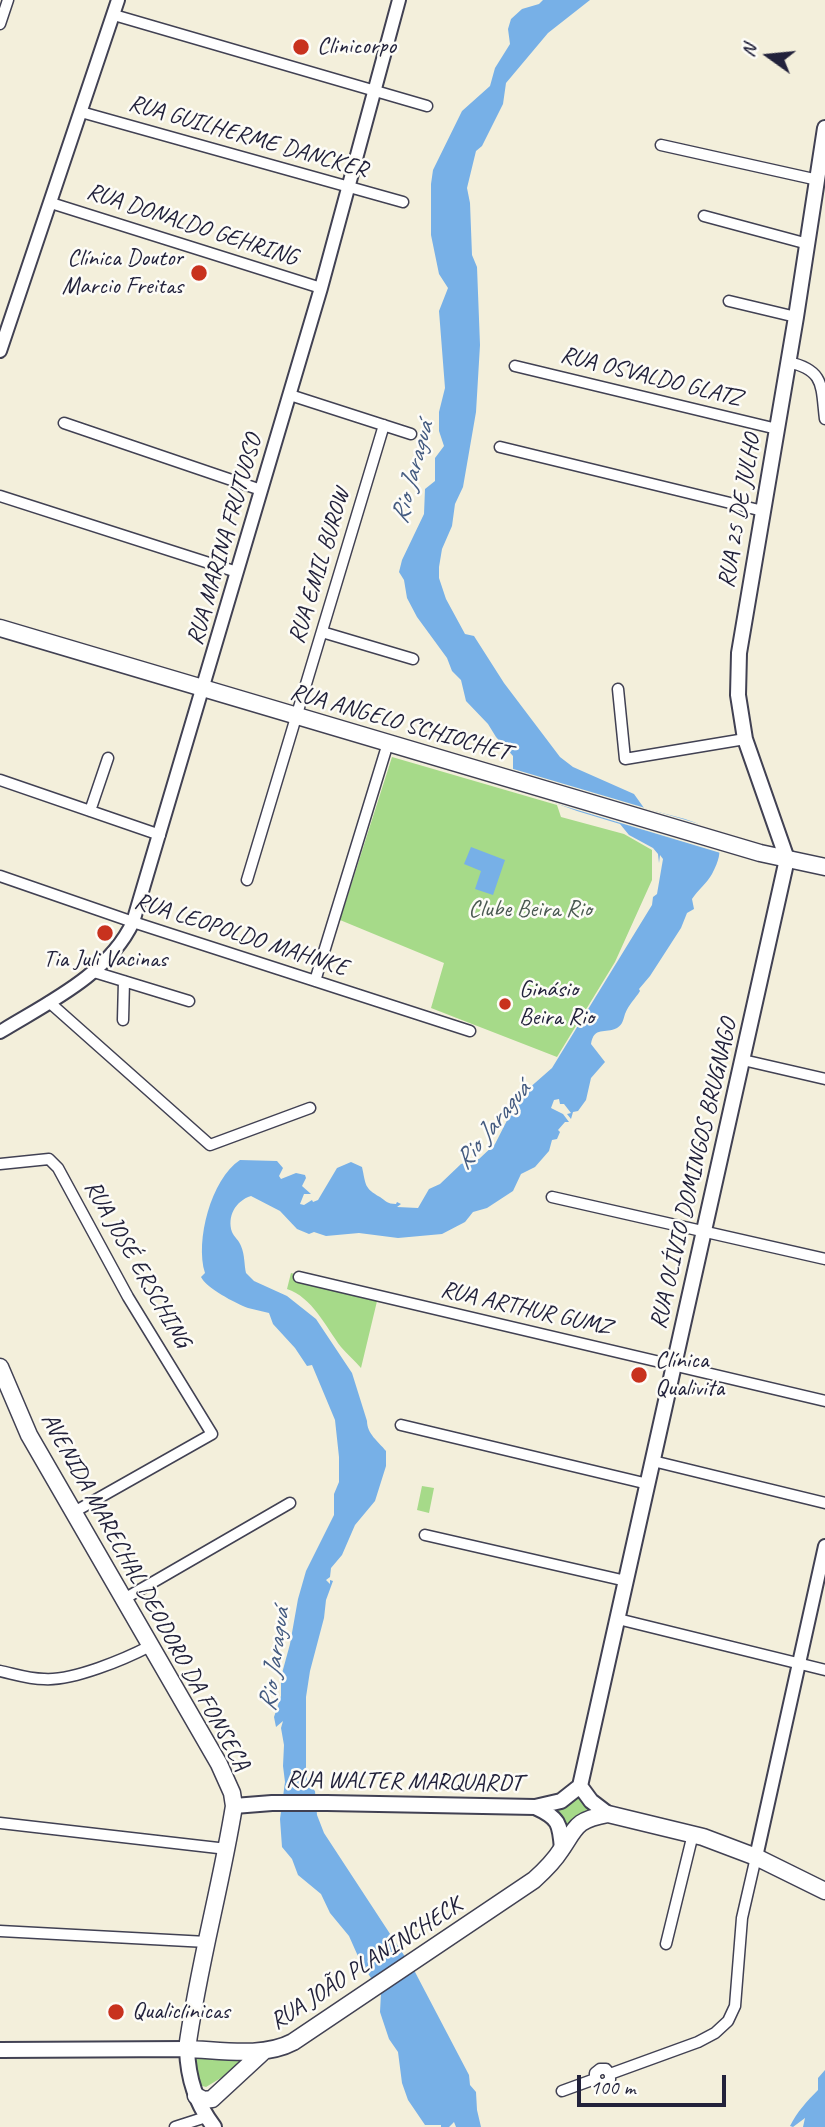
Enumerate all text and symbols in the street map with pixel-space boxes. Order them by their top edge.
north arrow [734,21,804,91]
place label: Clinicorpo [317,33,396,61]
marker: Clinicorpo [291,37,311,57]
text: N [736,42,762,59]
street label: RUA GUILHERME DANCKER [125,89,371,185]
street label: RUA DONALDO GEHRING [83,177,301,273]
place label: Clínica Doutor Marcio Freitas [62,245,183,301]
marker: Clínica Doutor Marcio Freitas [189,263,209,283]
street label: RUA OSVALDO GLATZ [558,341,744,413]
water label: Rio Jaraguá [385,419,441,527]
street label: RUA MARINA FRUTUOSO [181,431,269,649]
street label: RUA 25 DE JULHO [712,432,768,590]
street label: RUA EMIL BUROW [283,485,357,647]
street label: RUA ANGELO SCHIOCHET [287,678,513,768]
street label: RUA LEOPOLDO MAHNKE [131,887,351,983]
park label: Clube Beira Rio [468,896,592,924]
marker: Tia Juli Vacinas [95,923,115,943]
place label: Tia Juli Vacinas [43,946,167,974]
place label: Ginásio Beira Rio [519,976,594,1032]
marker: Ginásio Beira Rio [497,996,513,1012]
street label: RUA OLÍVIO DOMINGOS BRUGNAGO [644,1016,744,1332]
water label: Rio Jaraguá [448,1076,538,1176]
street label: RUA JOSÉ ERSCHING [78,1175,196,1353]
street label: RUA ARTHUR GUMZ [438,1275,614,1343]
place label: Clínica Qualivita [655,1347,724,1403]
marker: Clínica Qualivita [629,1365,649,1385]
street label: AVENIDA MARECHAL DEODORO DA FONSECA [34,1408,256,1776]
water label: Rio Jaraguá [252,1607,298,1713]
street label: RUA WALTER MARQUARDT [286,1766,522,1798]
street label: RUA JOÃO PLANINCHECK [265,1891,467,2037]
place label: Qualiclinicas [132,1998,230,2026]
marker: Qualiclinicas [106,2002,126,2022]
scale bar [580,2060,729,2104]
text: 100 m [590,2074,635,2100]

